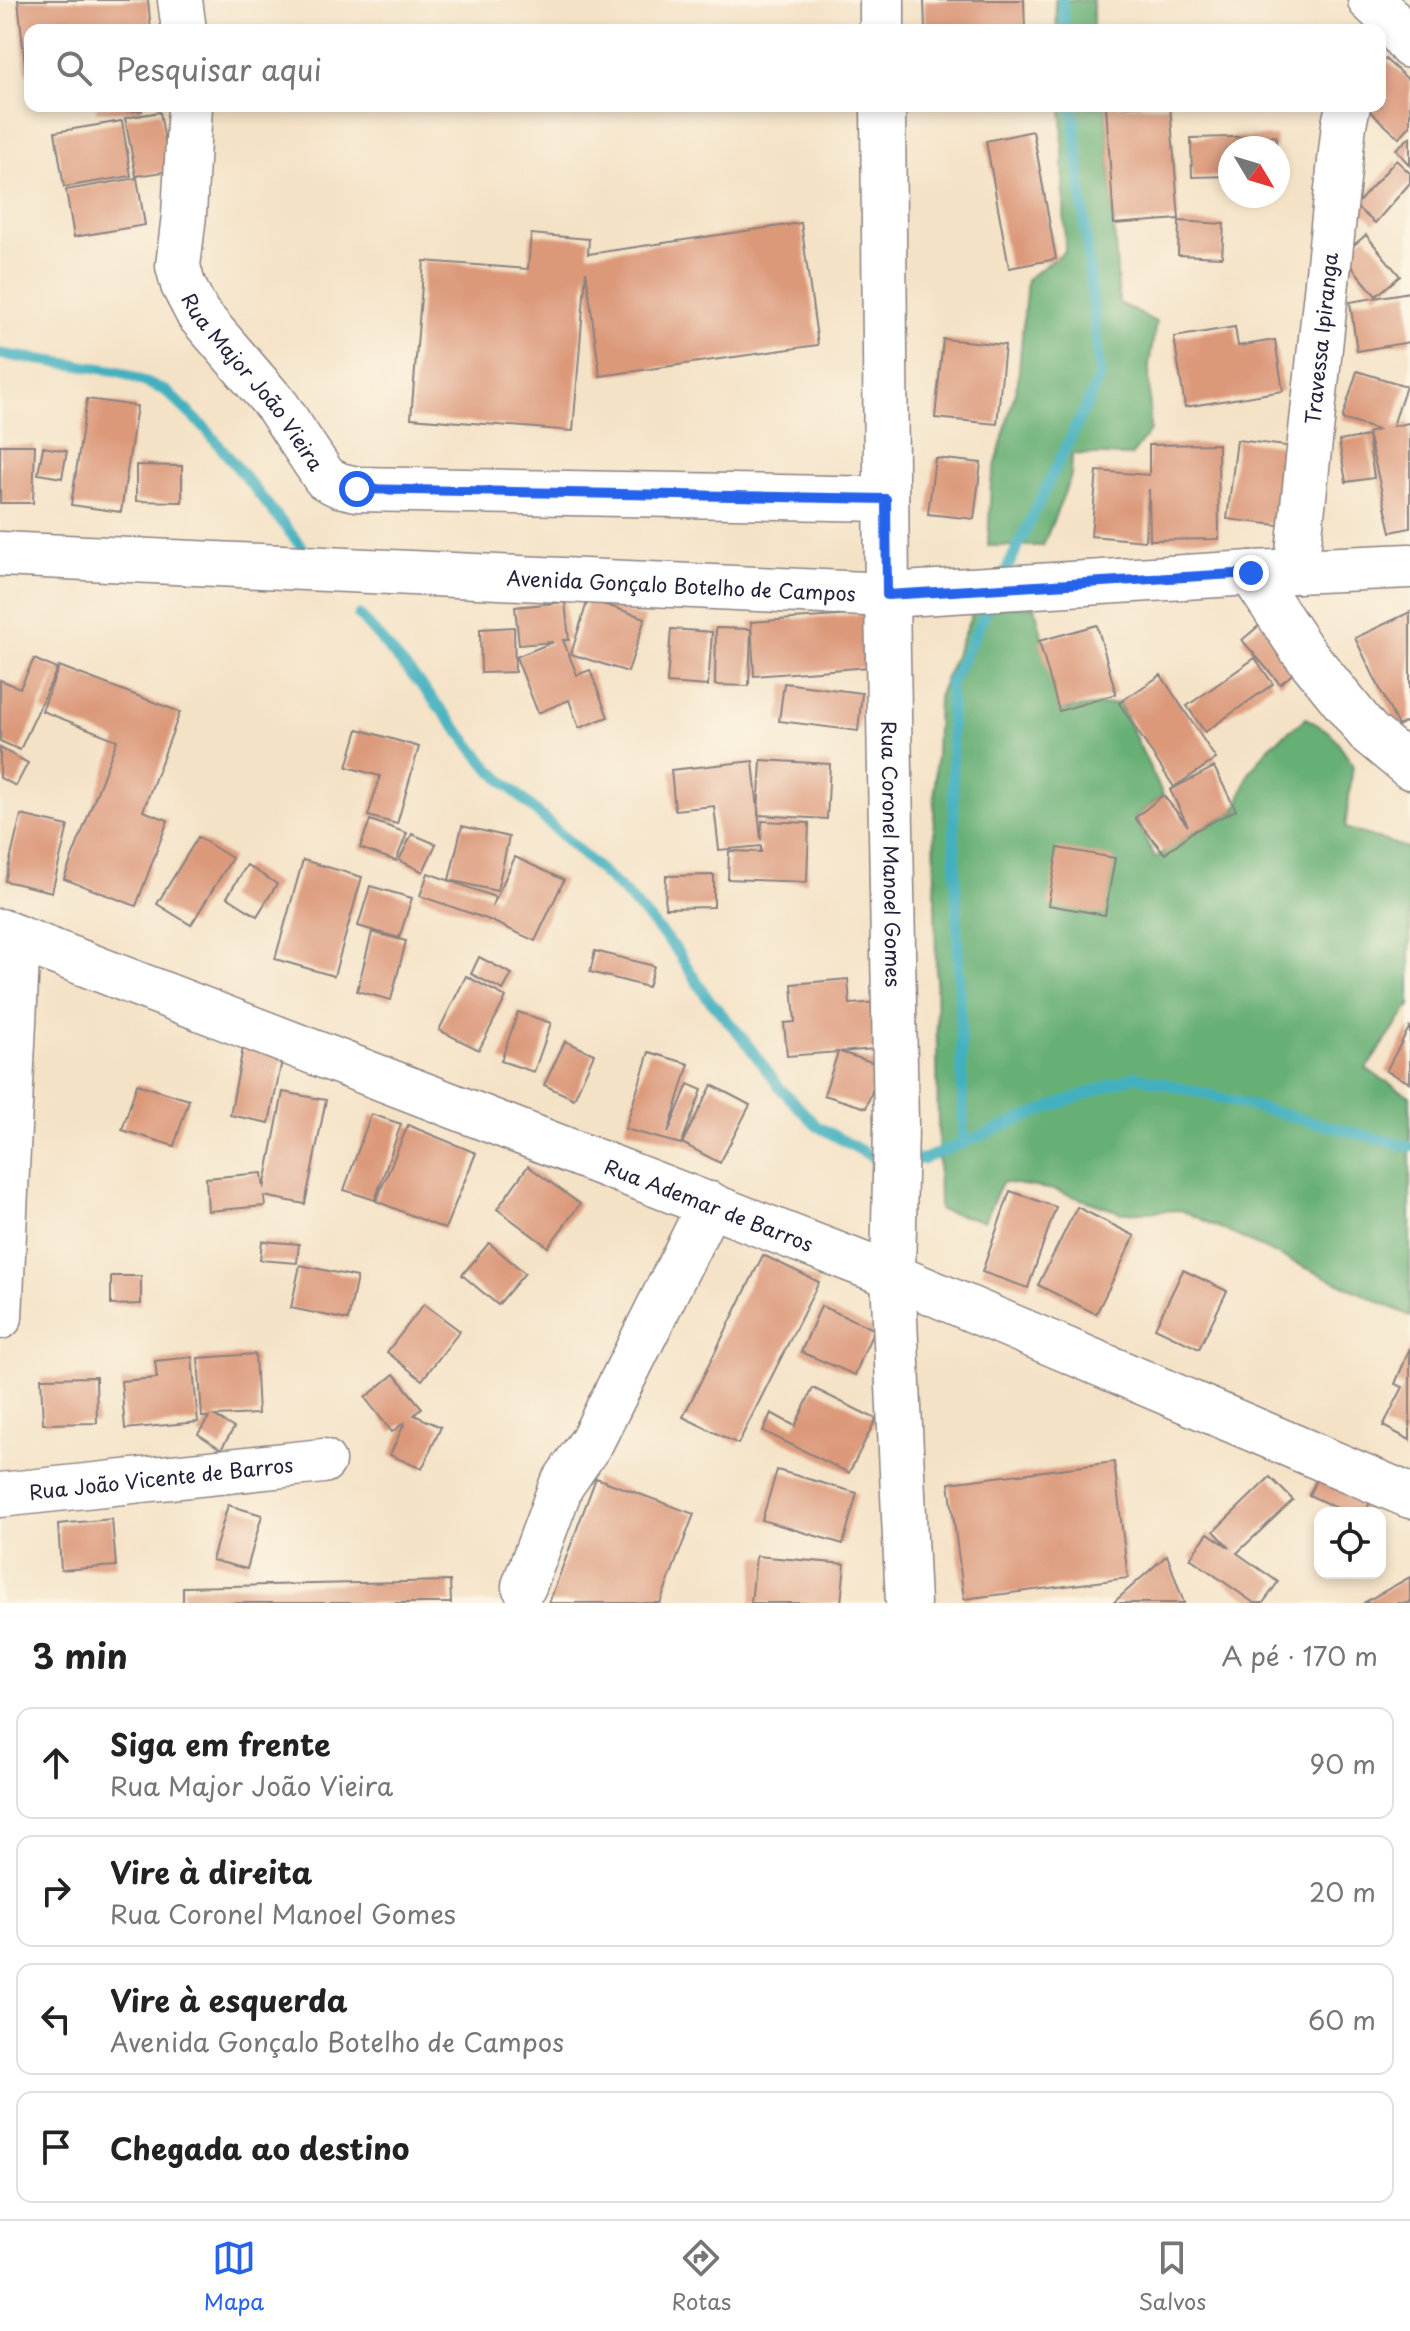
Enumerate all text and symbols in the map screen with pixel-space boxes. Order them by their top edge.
search box [24,24,1386,112]
icon: search [52,46,96,90]
text: Pesquisar aqui [116,46,322,91]
north arrow [1218,136,1290,208]
street label: Travessa Ipiranga [1297,251,1345,426]
street label: Rua Major João Vieira [175,288,331,477]
route start [339,471,375,507]
route end [1233,555,1269,591]
street label: Avenida Gonçalo Botelho de Campos [506,562,857,609]
street label: Rua Coronel Manoel Gomes [874,721,909,987]
street label: Rua Ademar de Barros [600,1151,818,1259]
street label: Rua João Vicente de Barros [28,1449,295,1507]
map controls [1314,1507,1386,1579]
button: locate [1314,1507,1386,1579]
text: 3 min [32,1629,128,1681]
text: A pé · 170 m [1222,1636,1378,1675]
text: Siga em frente [110,1721,331,1766]
icon: ahead [34,1741,78,1785]
text: 90 m [1309,1744,1376,1783]
text: Rua Major João Vieira [110,1766,393,1805]
text: Vire à direita [110,1849,312,1894]
icon: right [34,1869,78,1913]
text: 20 m [1309,1872,1376,1911]
text: Rua Coronel Manoel Gomes [110,1894,456,1933]
text: Vire à esquerda [110,1977,348,2022]
icon: left [34,1997,78,2041]
text: 60 m [1308,2000,1376,2039]
text: Avenida Gonçalo Botelho de Campos [110,2022,564,2061]
icon: arrive [34,2125,78,2169]
text: Chegada ao destino [110,2125,409,2170]
tab: Mapa [204,2236,264,2317]
tab: Rotas [672,2236,731,2317]
tab: Salvos [1139,2236,1206,2317]

